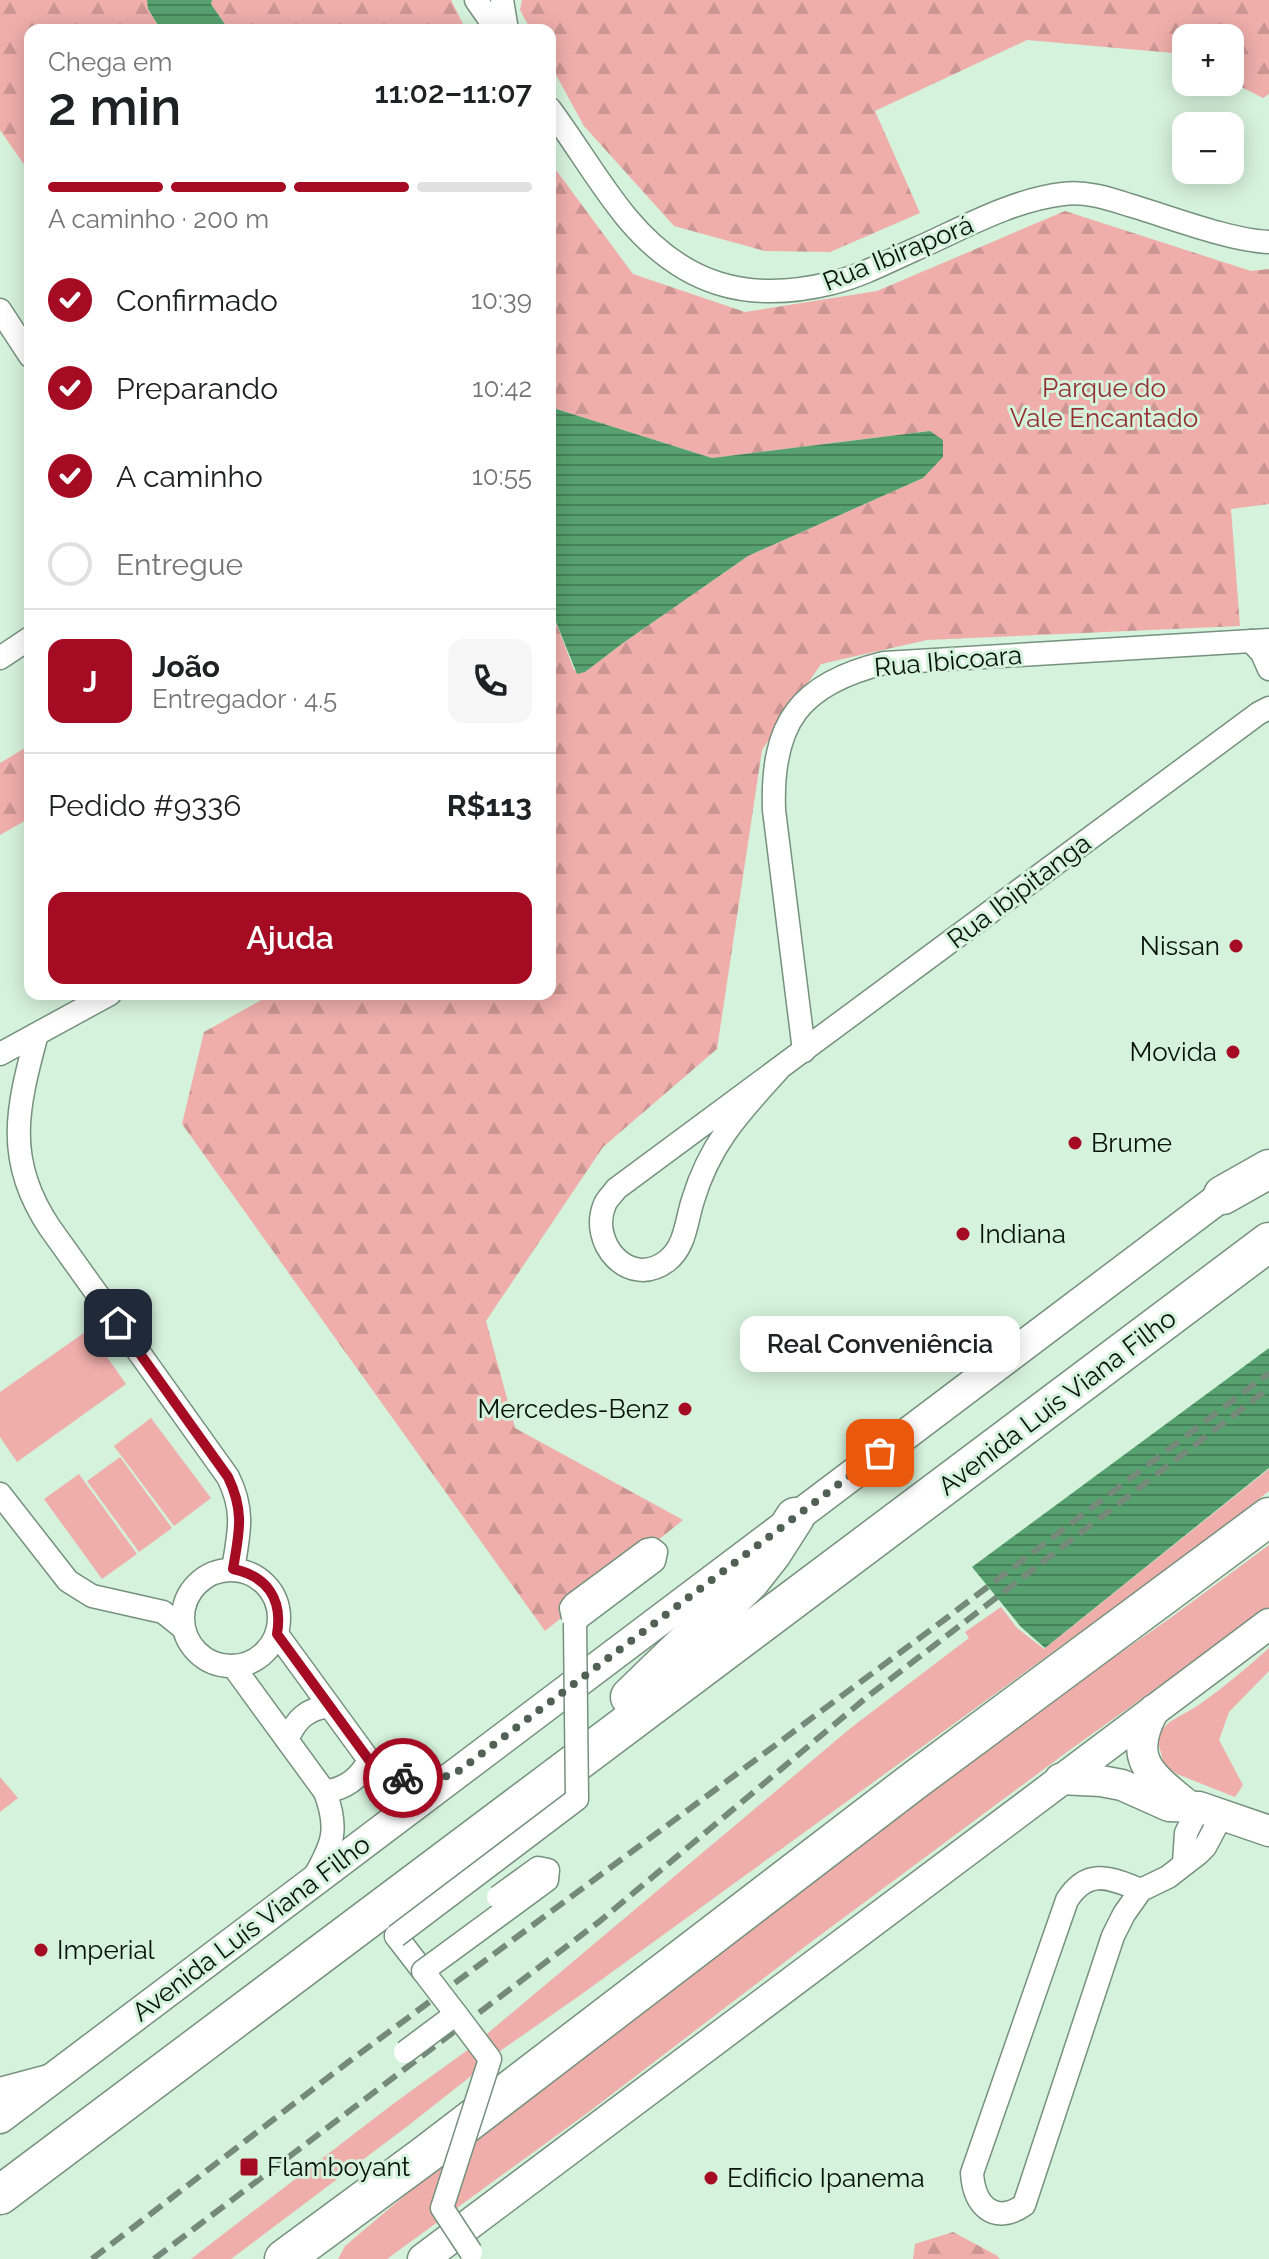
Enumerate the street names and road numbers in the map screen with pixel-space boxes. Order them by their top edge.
street label: Rua Ibiraporá [819,209,977,297]
street label: Rua Ibicoara [873,640,1023,682]
street label: Rua Ibipitanga [942,828,1096,954]
street label: Avenida Luís Viana Filho [932,1303,1182,1501]
street label: Avenida Luís Viana Filho [126,1829,376,2027]

